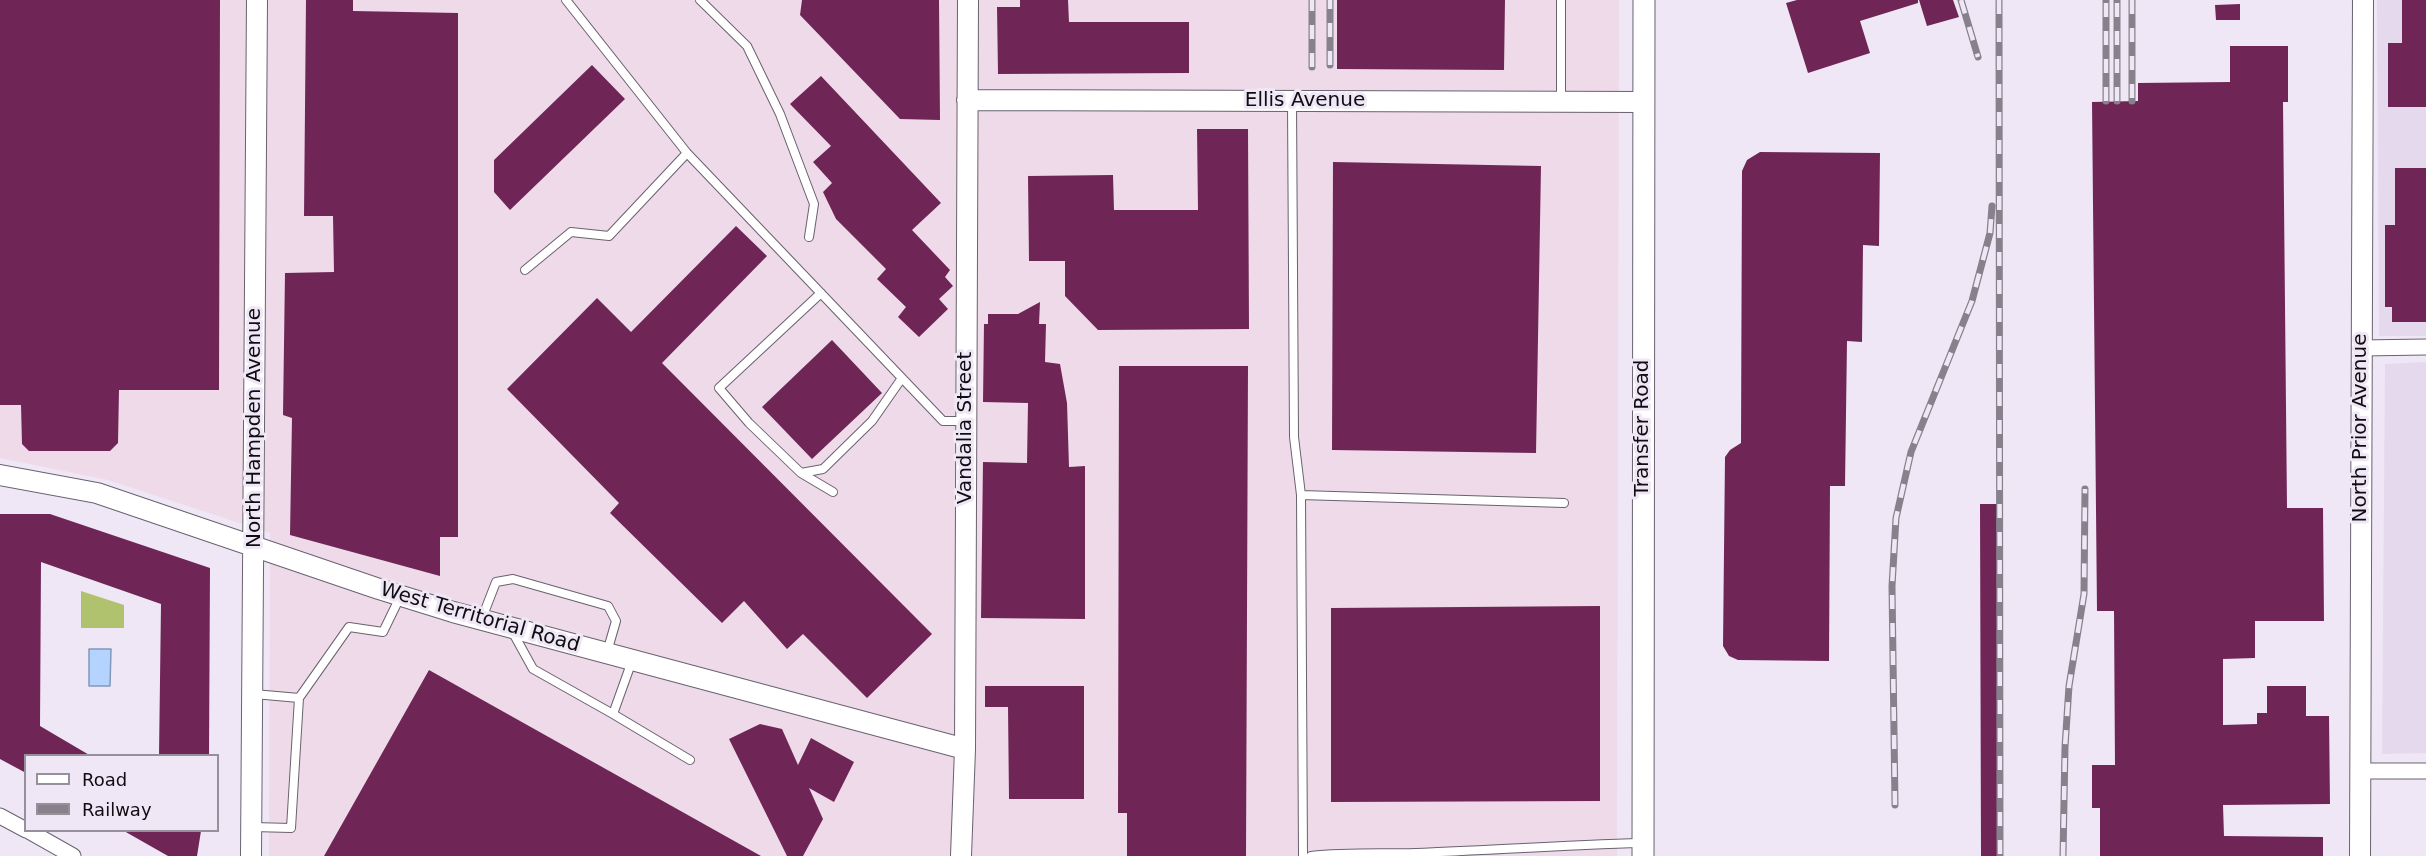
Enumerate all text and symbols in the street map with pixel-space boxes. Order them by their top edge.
street label: Ellis Avenue [1245,89,1365,113]
street label: North Hampden Avenue [243,308,267,548]
street label: North Prior Avenue [2349,334,2373,522]
street label: Vandalia Street [954,352,978,504]
street label: Transfer Road [1631,360,1655,496]
street label: West Territorial Road [377,578,583,658]
legend [24,754,219,832]
text: Road [82,769,127,790]
text: Railway [82,799,152,820]

